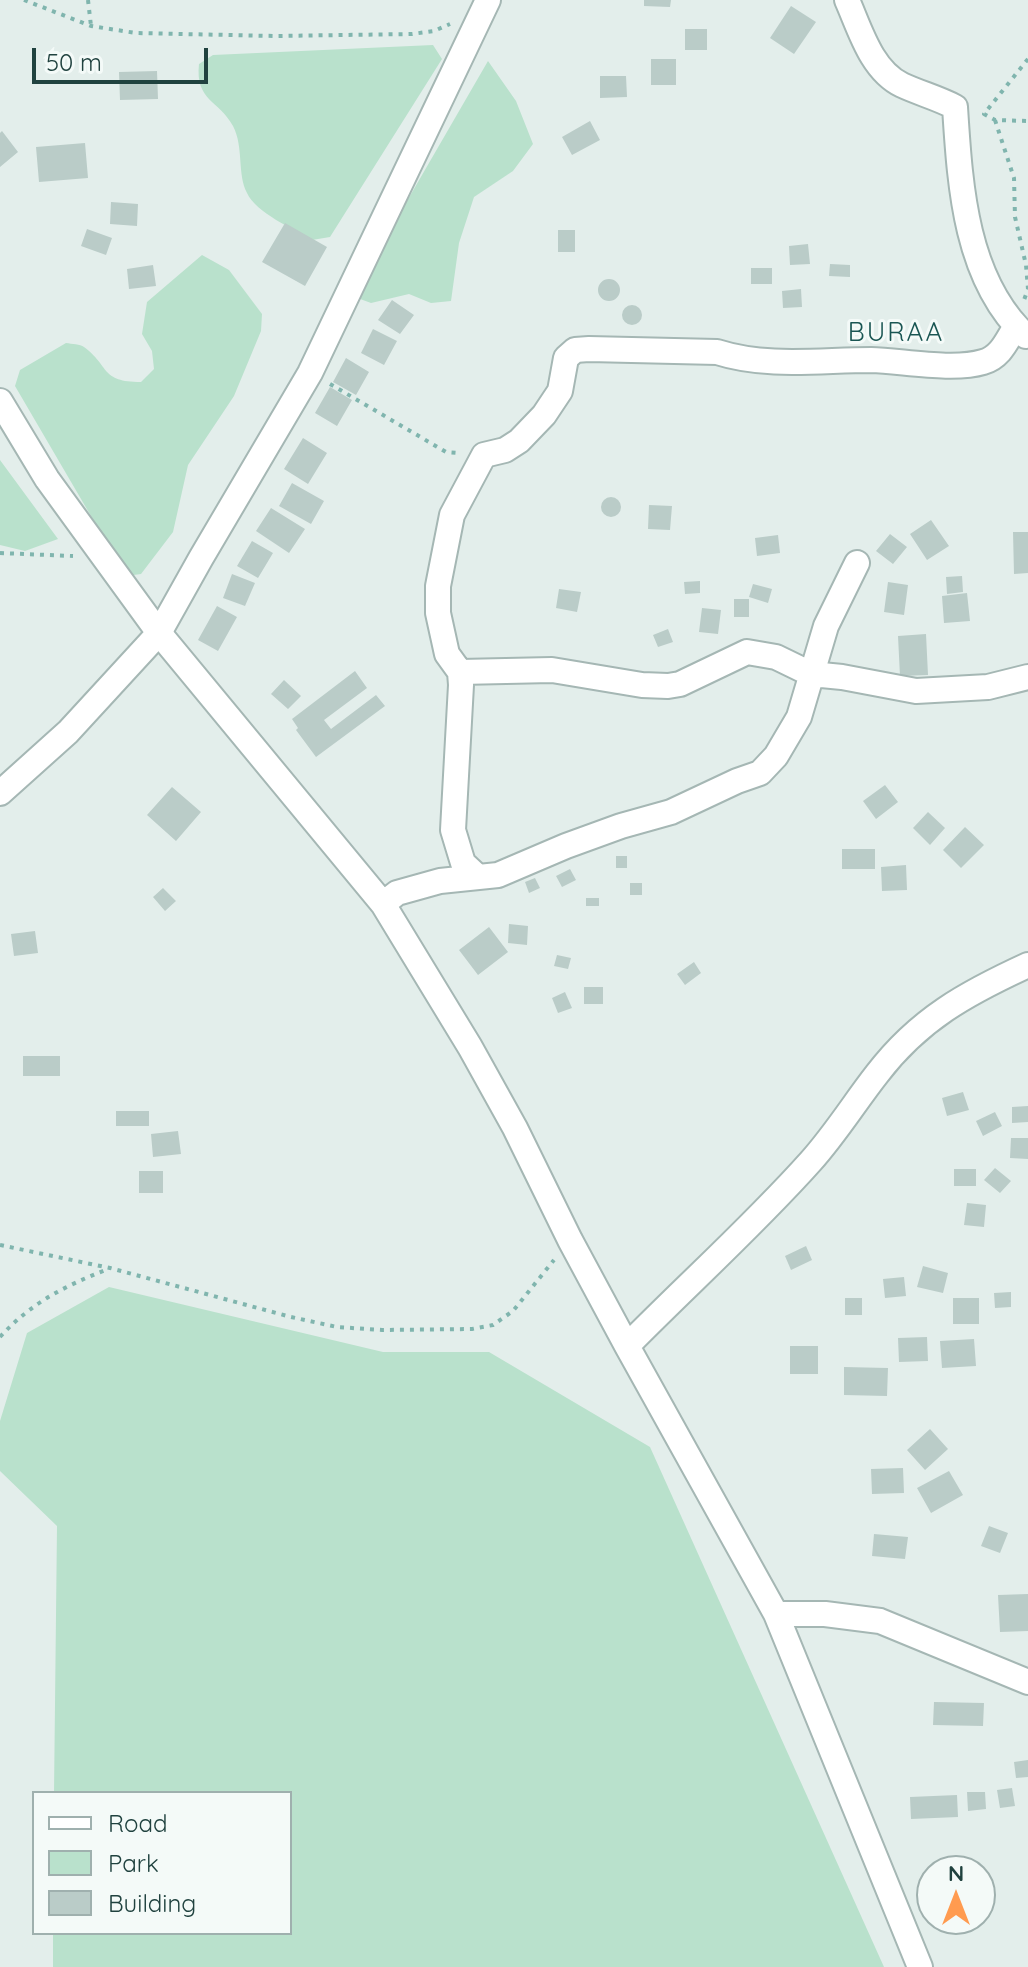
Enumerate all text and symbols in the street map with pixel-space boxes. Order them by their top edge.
scale bar [36,32,212,82]
text: 50 m [46,47,102,77]
district label: BURAA [848,317,944,349]
legend [32,1791,292,1935]
text: Road [108,1808,168,1838]
text: Park [108,1848,159,1878]
north arrow [916,1855,996,1935]
text: N [948,1859,964,1887]
text: Building [108,1888,196,1918]

